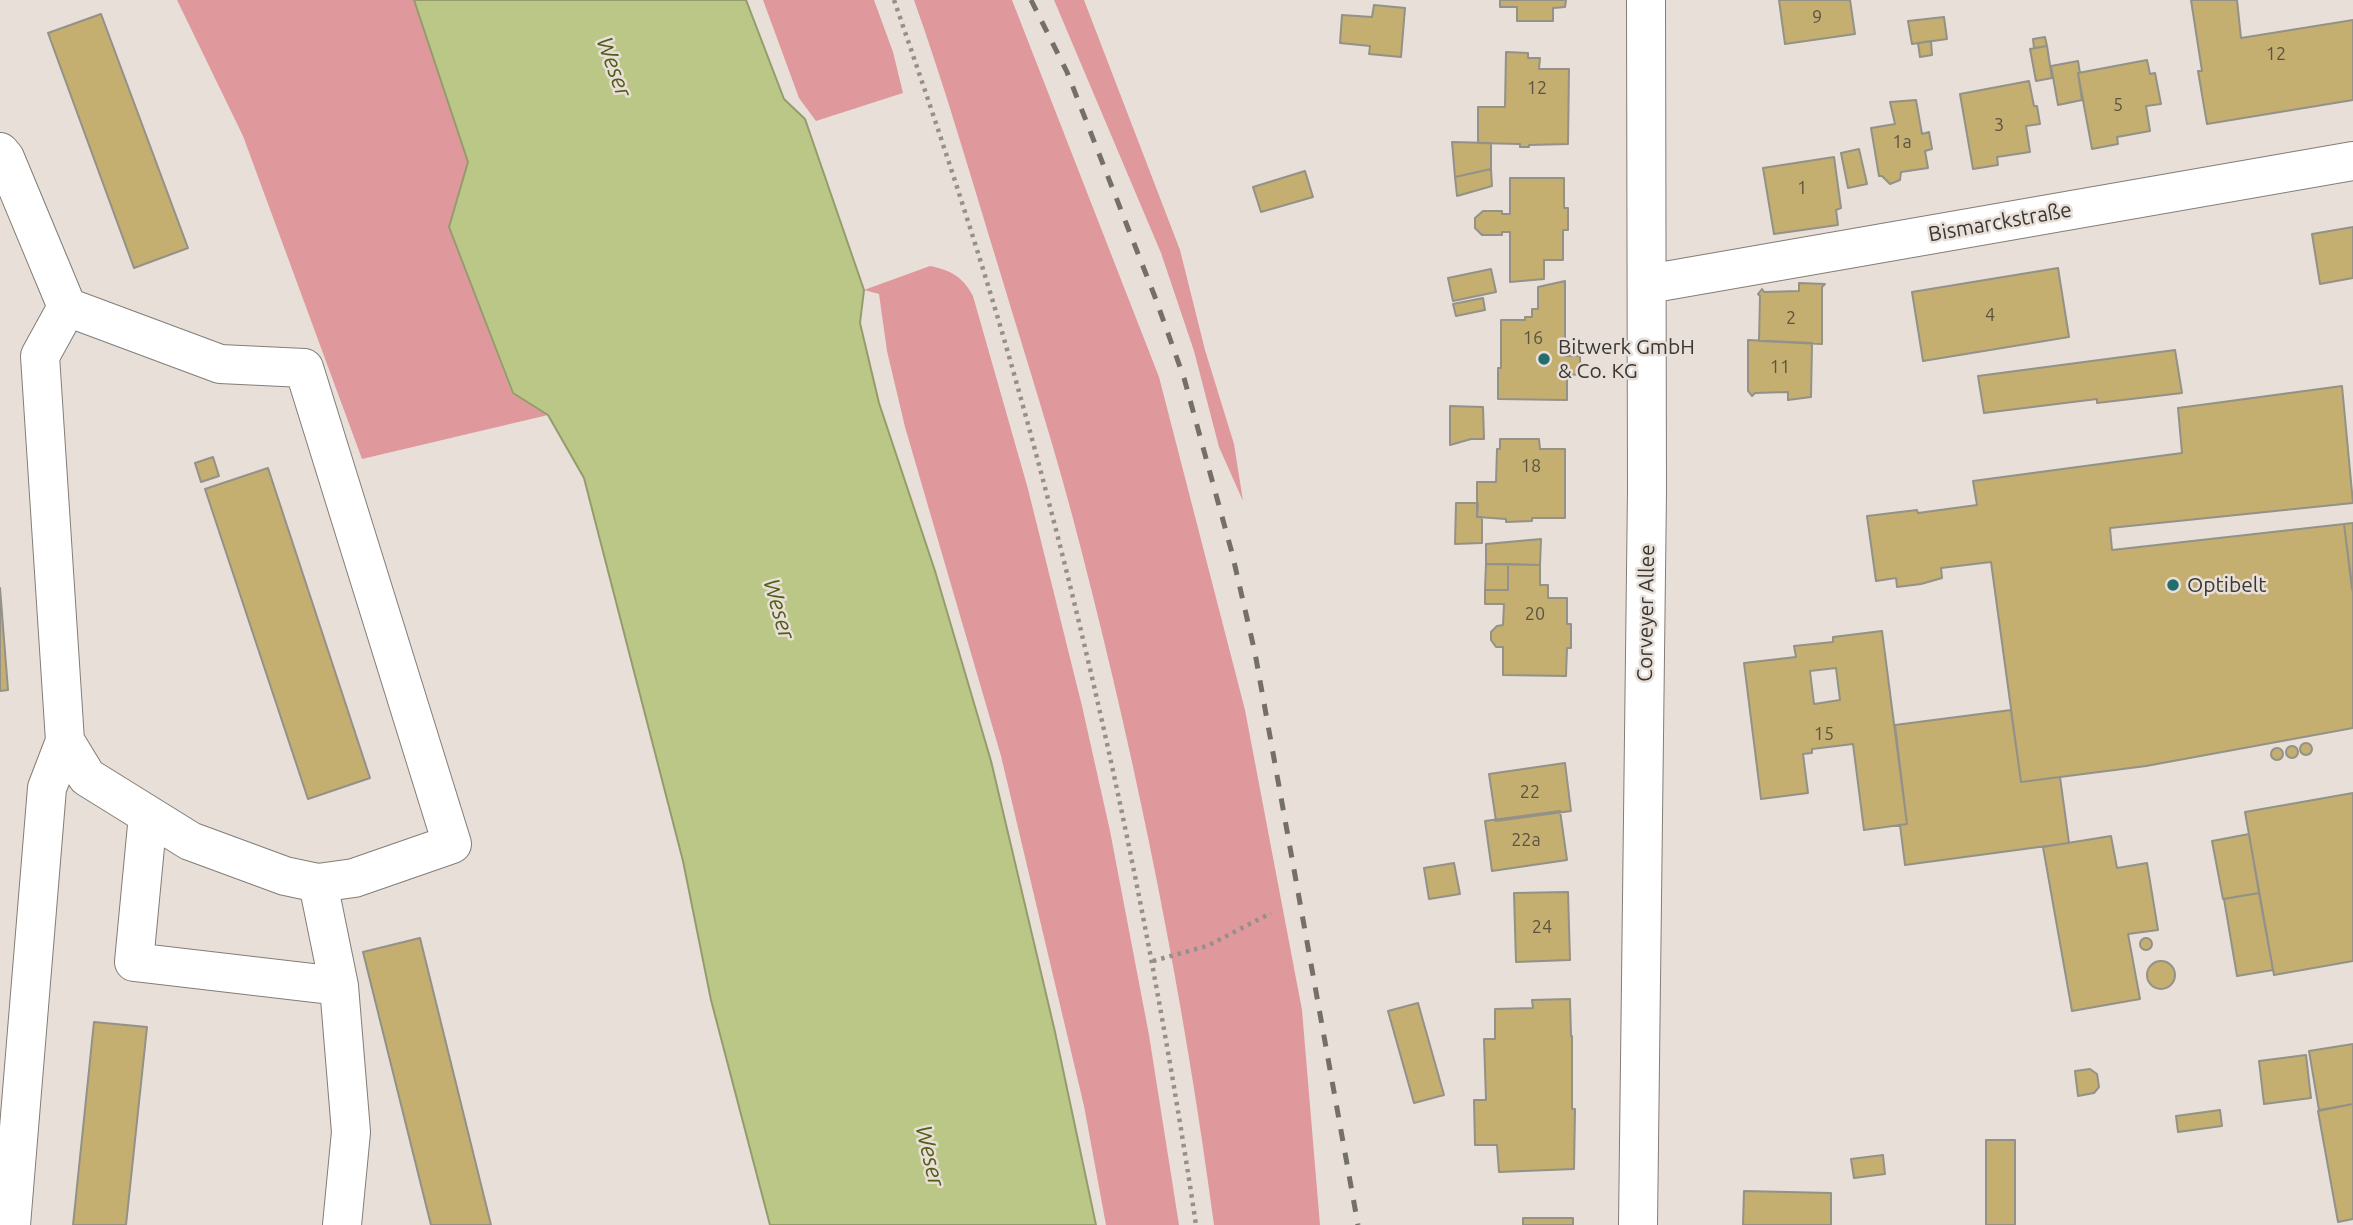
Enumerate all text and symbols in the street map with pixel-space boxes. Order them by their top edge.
house number: 9 [1812,6,1822,28]
water label: Weser [590,33,638,101]
house number: 12 [2266,43,2286,65]
house number: 12 [1527,77,1547,99]
house number: 5 [2113,94,2123,116]
house number: 3 [1994,114,2004,136]
house number: 1a [1892,131,1912,153]
house number: 1 [1797,177,1807,199]
street label: Bismarckstraße [1926,197,2074,247]
house number: 4 [1985,304,1995,326]
house number: 2 [1786,307,1796,329]
house number: 16 [1523,327,1543,349]
place label: Bitwerk GmbH & Co. KG [1558,334,1695,384]
marker: Bitwerk GmbH & Co. KG [1536,351,1552,367]
house number: 11 [1770,356,1790,378]
house number: 18 [1521,455,1541,477]
street label: Corveyer Allee [1632,544,1660,682]
place label: Optibelt [2187,572,2267,598]
water label: Weser [757,576,801,642]
marker: Optibelt [2165,577,2181,593]
house number: 20 [1525,603,1545,625]
house number: 15 [1814,723,1834,745]
house number: 22 [1520,781,1540,803]
house number: 22a [1511,829,1541,851]
house number: 24 [1532,916,1552,938]
water label: Weser [910,1123,950,1189]

